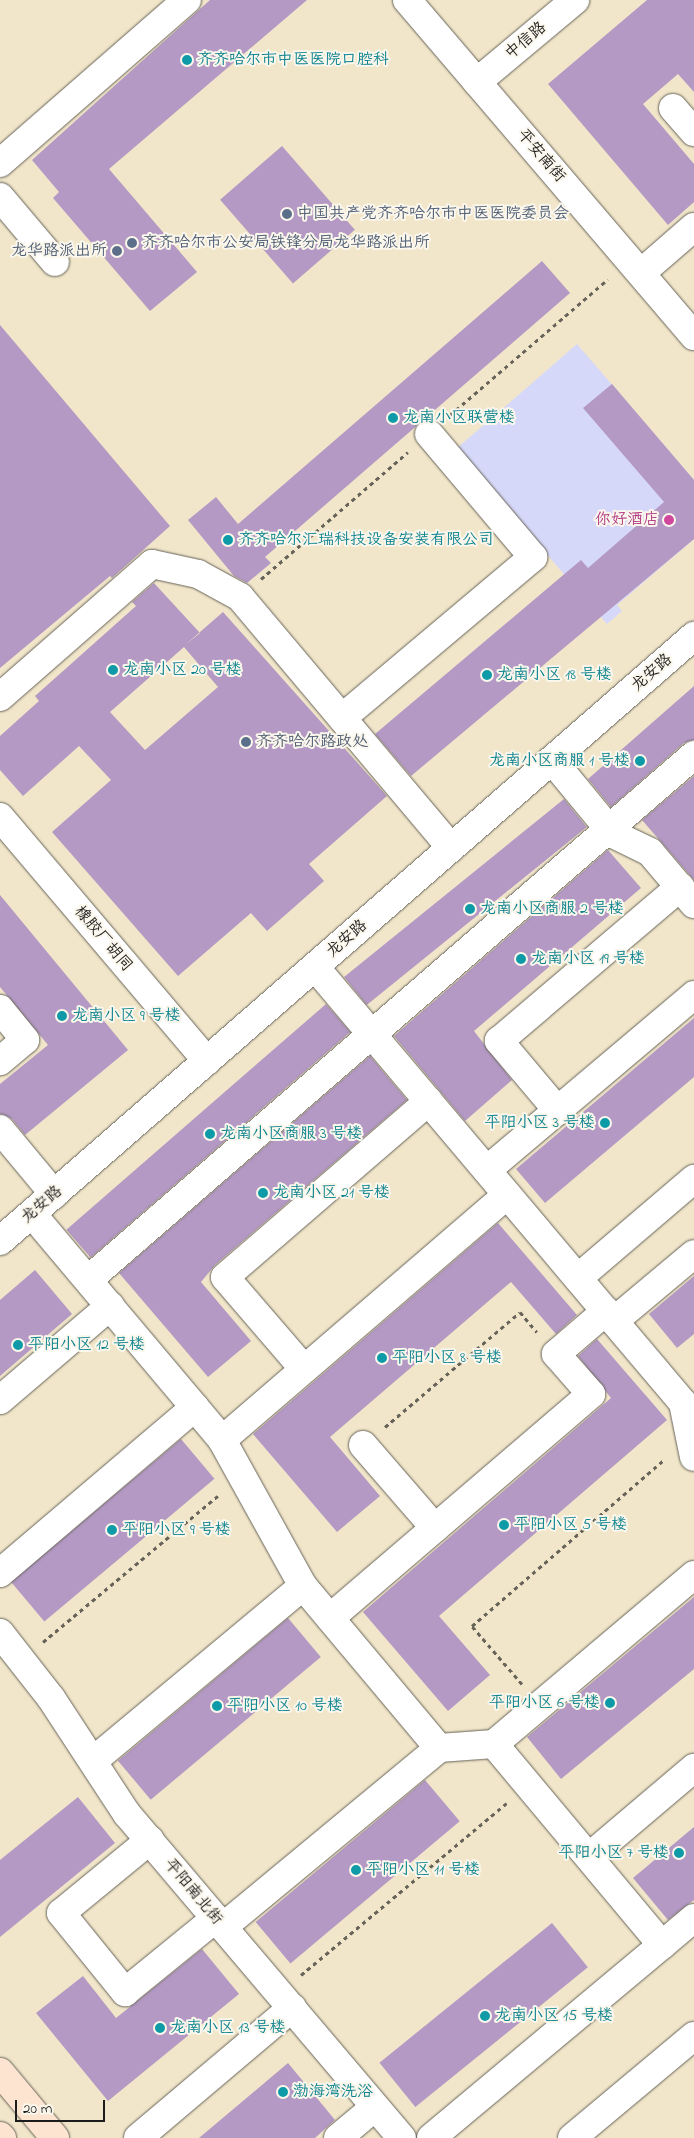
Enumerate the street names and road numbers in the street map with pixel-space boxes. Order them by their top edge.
street label: 中信路 [501,18,551,64]
street label: 平安南街 [513,126,569,186]
street label: 龙安路 [628,650,676,696]
street label: 橡胶厂胡同 [70,902,136,976]
street label: 龙安路 [323,916,371,962]
street label: 龙安路 [18,1182,66,1228]
street label: 平阳南北街 [160,1855,226,1929]

